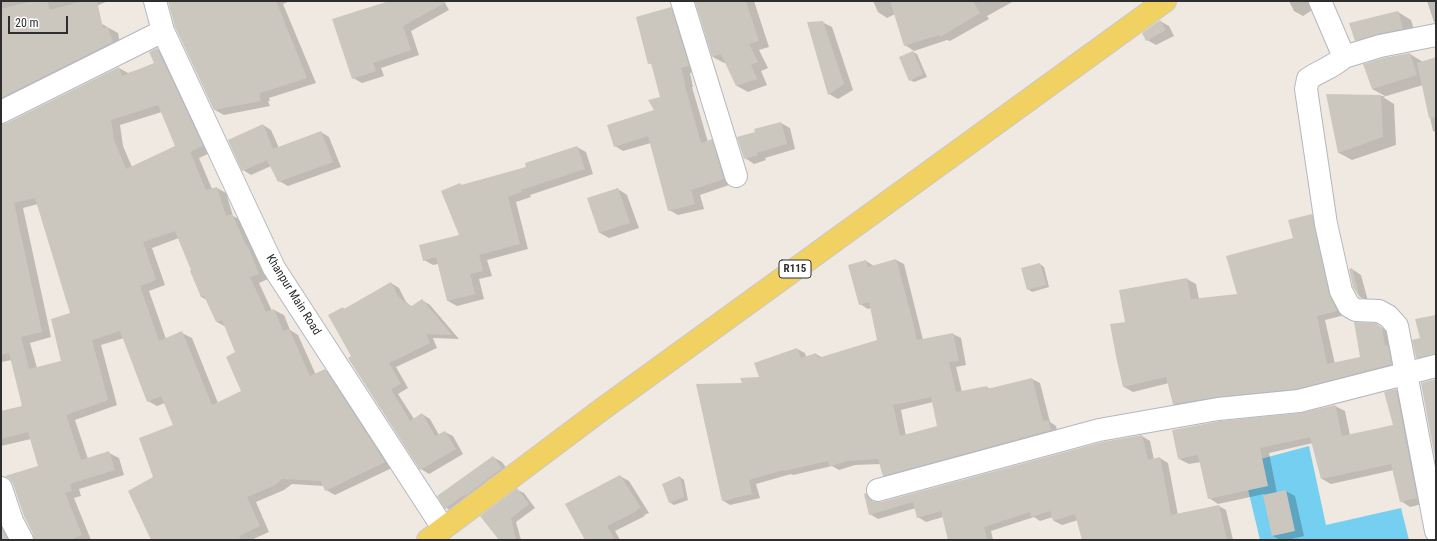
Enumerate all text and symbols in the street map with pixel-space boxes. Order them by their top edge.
scale bar [10,8,70,34]
text: 20 m [15,16,39,30]
street label: Khanpur Main Road [262,252,324,338]
road number: R115 [779,260,811,278]

